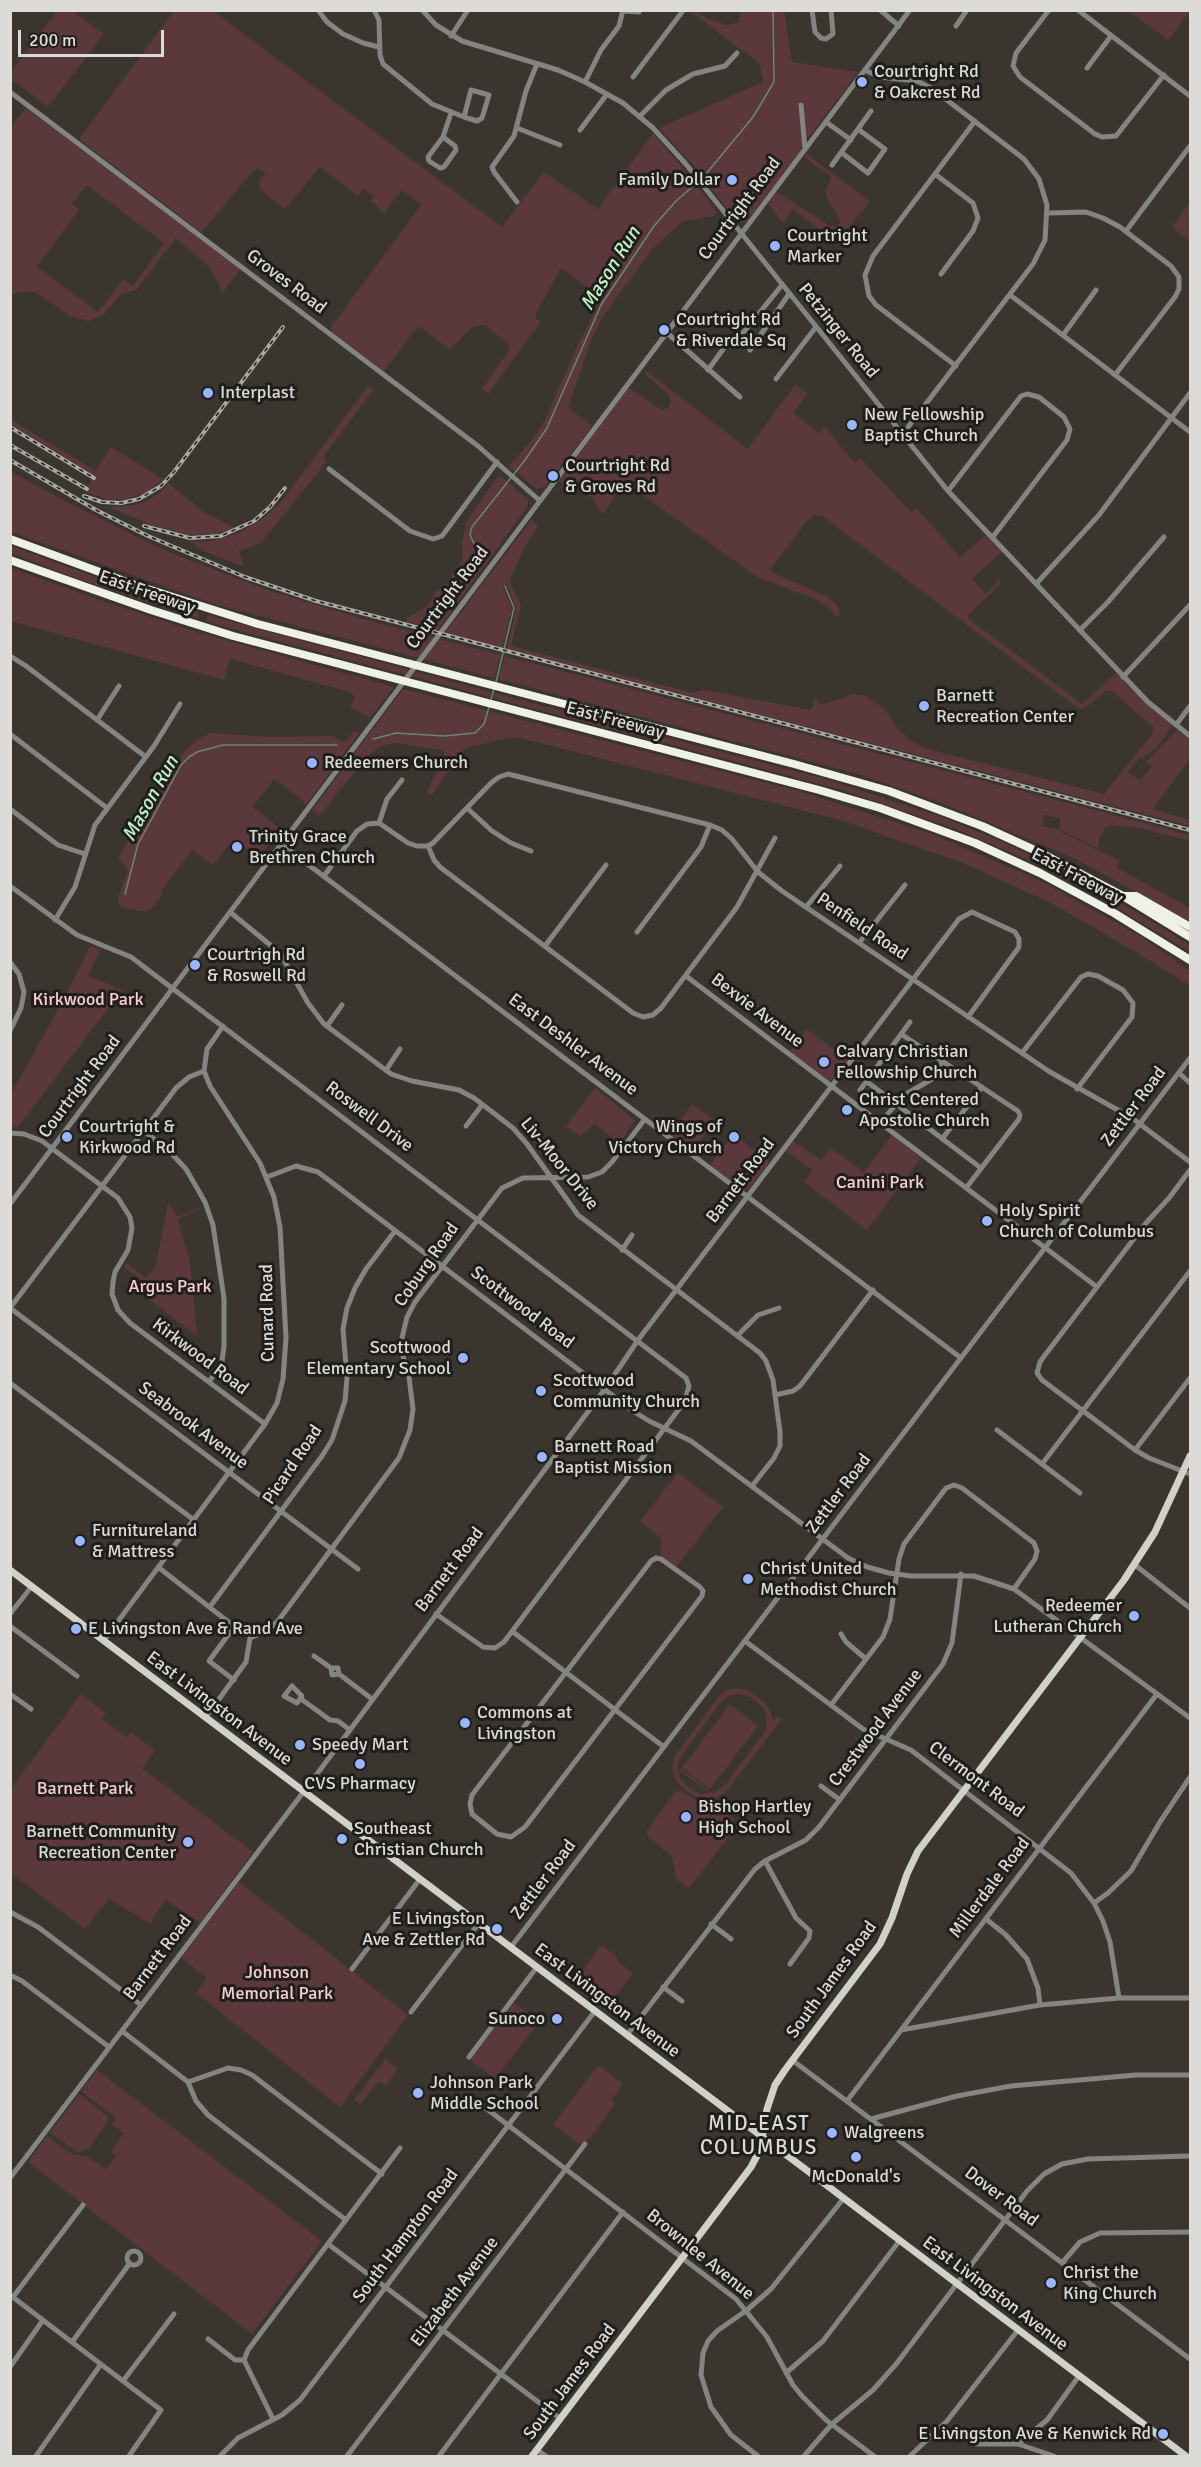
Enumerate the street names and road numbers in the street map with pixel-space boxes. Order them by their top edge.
street label: Courtright Road [694,153,786,265]
street label: Groves Road [242,245,330,319]
street label: Petzinger Road [793,279,883,383]
street label: Courtright Road [402,542,494,654]
street label: East Freeway [96,566,198,620]
street label: East Freeway [564,698,666,744]
street label: East Freeway [1028,844,1126,910]
street label: Penfield Road [812,889,912,965]
street label: Bexvie Avenue [706,969,808,1053]
street label: East Deshler Avenue [504,989,642,1101]
street label: Courtright Road [34,1031,126,1143]
street label: Zettler Road [1097,1063,1171,1151]
street label: Roswell Drive [321,1077,417,1157]
street label: Liv-Moor Drive [515,1114,603,1214]
street label: Barnett Road [702,1134,780,1228]
street label: Coburg Road [390,1219,464,1311]
street label: Scottwood Road [466,1262,578,1354]
street label: Cunard Road [256,1264,280,1362]
street label: Kirkwood Road [148,1314,252,1400]
street label: Seabrook Avenue [134,1378,252,1474]
street label: Picard Road [259,1421,327,1509]
street label: Zettler Road [802,1450,876,1538]
street label: Barnett Road [411,1523,489,1617]
street label: East Livingston Avenue [142,1647,296,1771]
street label: Crestwood Avenue [825,1665,927,1791]
street label: Clermont Road [924,1737,1028,1823]
street label: Millerdale Road [945,1833,1035,1943]
street label: Zettler Road [507,1836,581,1924]
street label: Barnett Road [119,1911,197,2005]
street label: South James Road [782,1917,882,2043]
street label: East Livingston Avenue [530,1939,684,2063]
street label: Dover Road [960,2162,1042,2232]
street label: South Hampton Road [349,2165,463,2307]
street label: Brownlee Avenue [642,2205,758,2305]
street label: East Livingston Avenue [918,2232,1072,2356]
street label: Elizabeth Avenue [407,2233,503,2351]
street label: South James Road [519,2320,621,2444]

